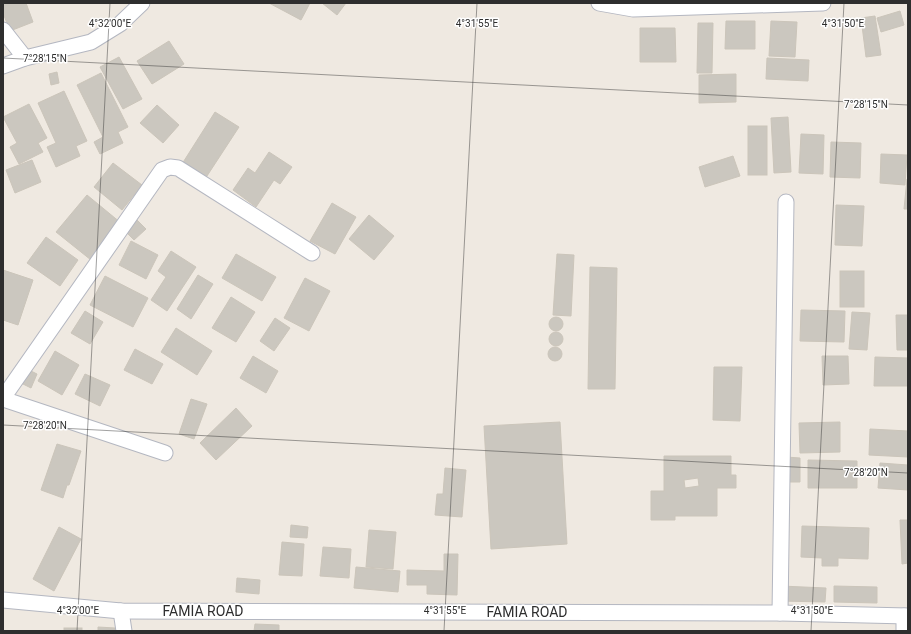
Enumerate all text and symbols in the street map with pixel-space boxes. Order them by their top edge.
text: 4°32'00"E [89,18,132,29]
text: 4°31'55"E [456,18,499,29]
text: 4°31'50"E [822,18,865,29]
text: 7°28'15"N [23,53,67,64]
text: 7°28'15"N [844,99,888,110]
text: 7°28'20"N [23,420,67,431]
text: 7°28'20"N [844,467,888,478]
street label: FAMIA ROAD [163,603,243,619]
street label: FAMIA ROAD [487,604,567,620]
text: 4°32'00"E [57,605,100,616]
text: 4°31'55"E [424,605,467,616]
text: 4°31'50"E [791,605,834,616]

